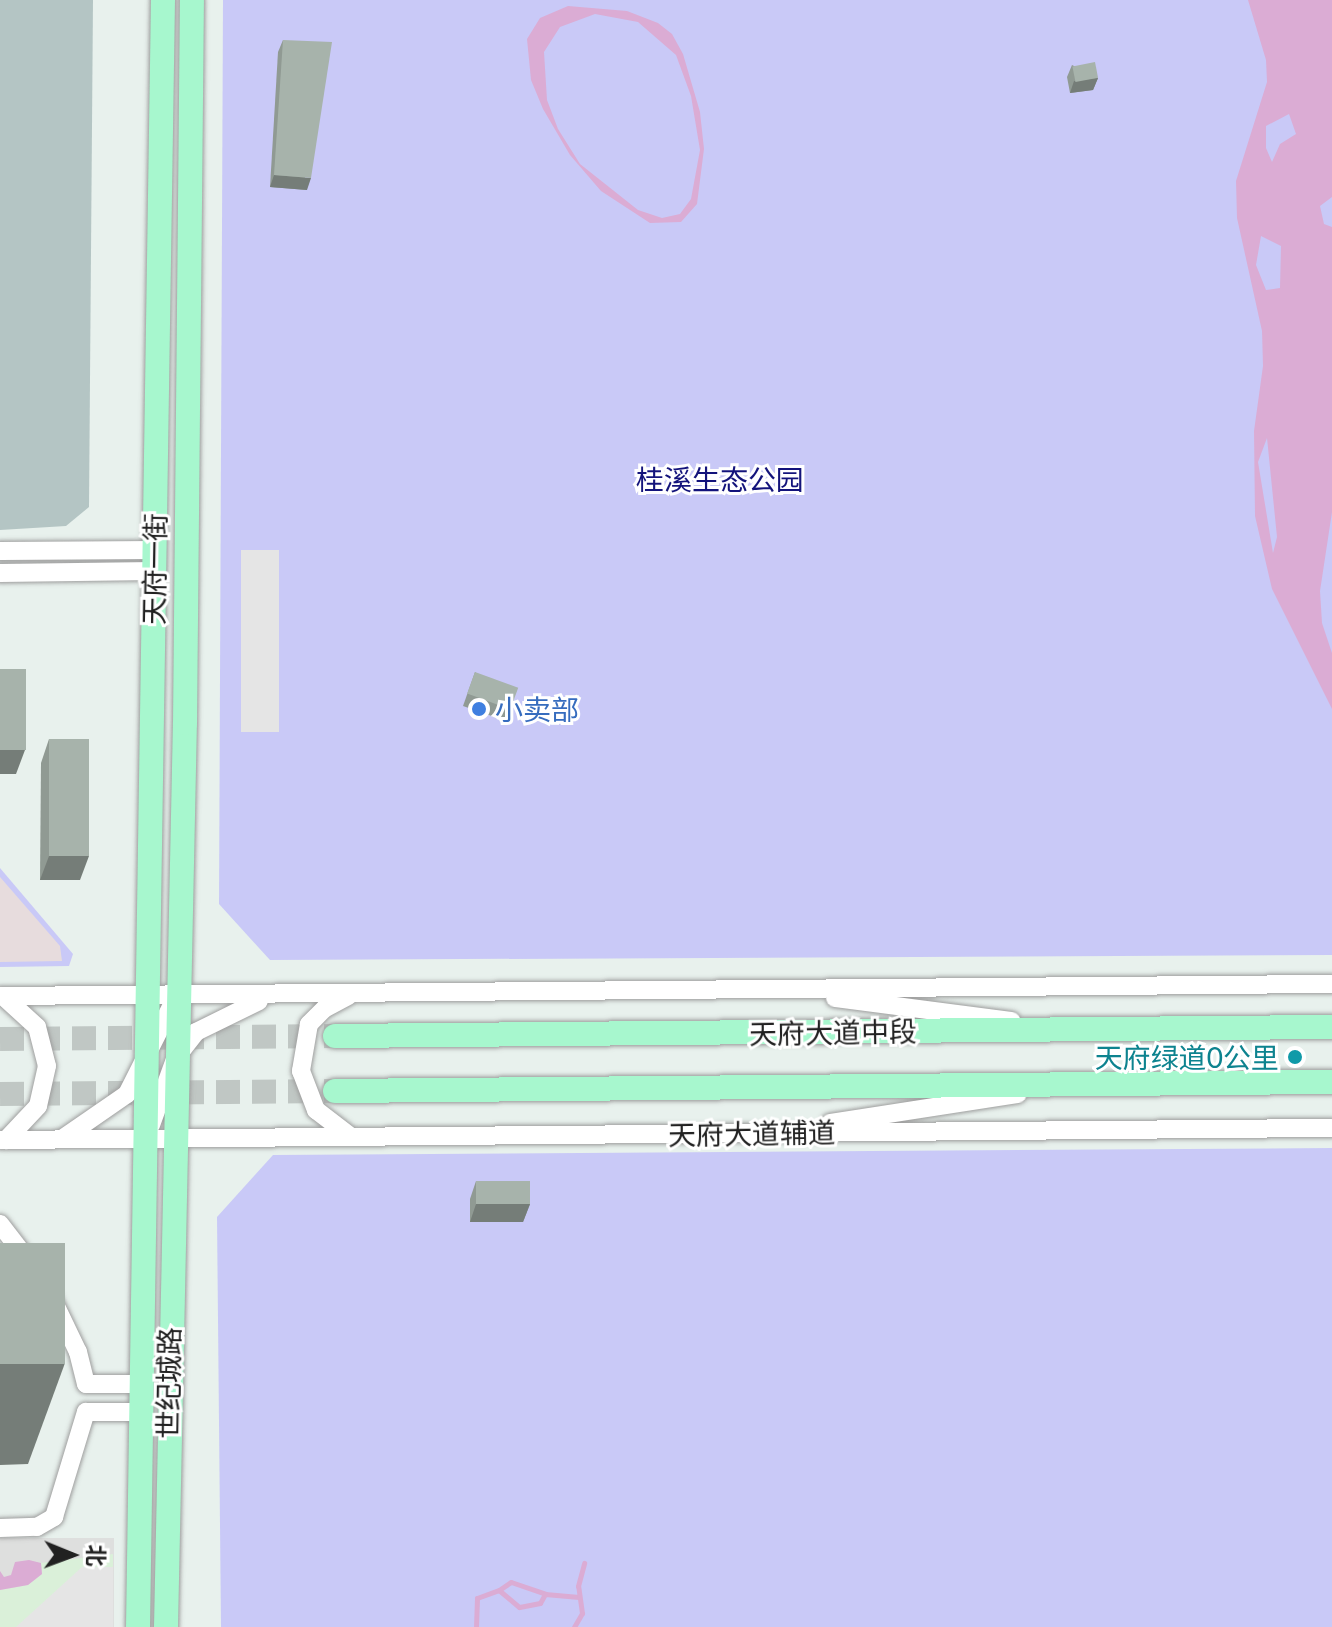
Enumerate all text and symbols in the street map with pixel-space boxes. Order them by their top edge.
park label: 桂溪生态公园 [636,462,804,496]
street label: 天府一街 [136,513,172,625]
place label: 小卖部 [495,692,579,726]
marker: 小卖部 [470,700,488,718]
street label: 天府大道中段 [749,1014,917,1050]
place label: 天府绿道0公里 [1095,1040,1279,1074]
marker: 天府绿道0公里 [1286,1048,1304,1066]
street label: 天府大道辅道 [668,1115,836,1151]
street label: 世纪城路 [150,1327,186,1439]
north arrow [32,1515,112,1595]
text: 北 [83,1544,110,1567]

